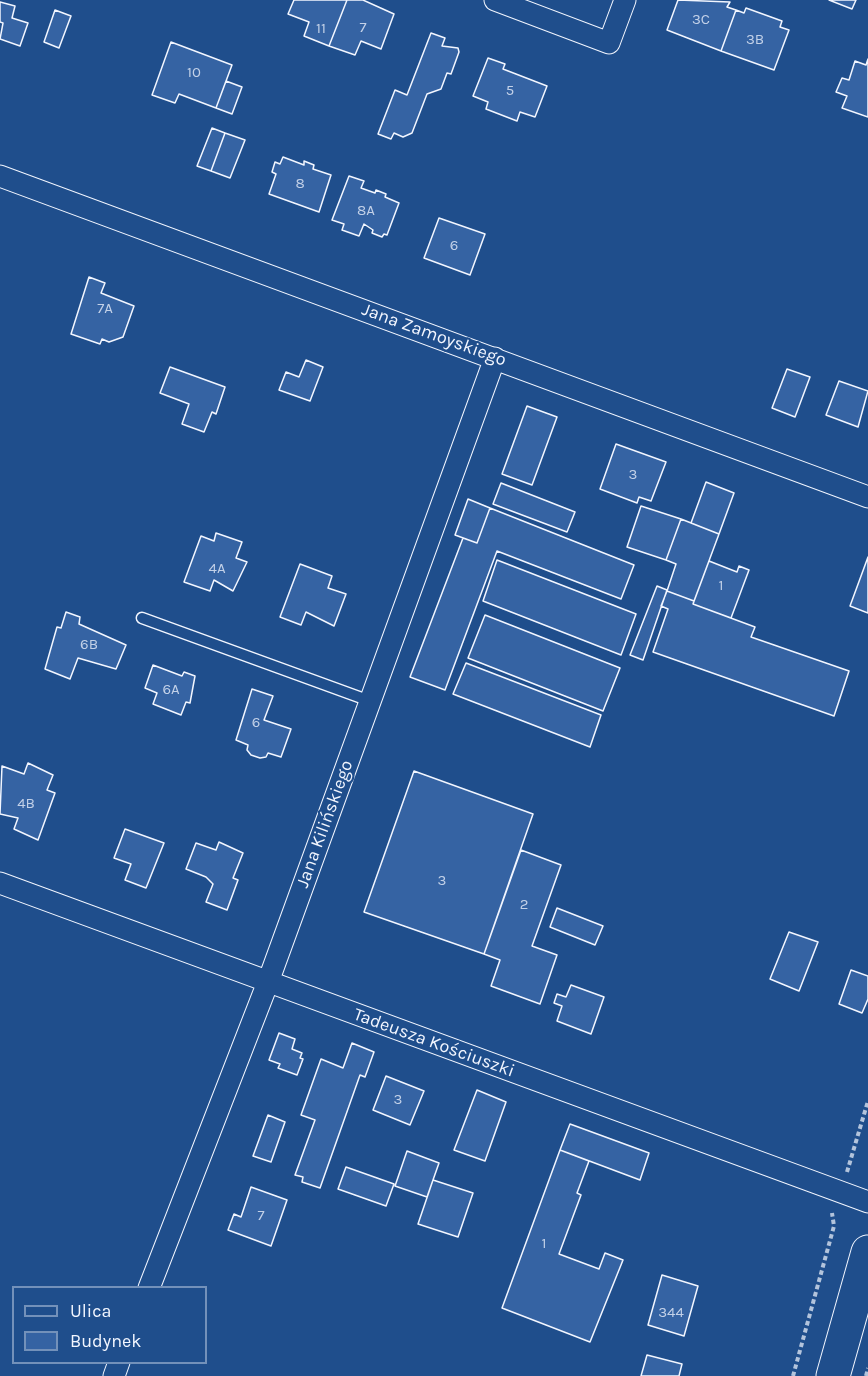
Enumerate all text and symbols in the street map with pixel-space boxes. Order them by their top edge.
house number: 3C [692,11,710,29]
house number: 7 [359,19,367,37]
house number: 11 [316,20,326,38]
house number: 3B [746,31,764,49]
house number: 10 [187,64,201,82]
house number: 5 [506,82,514,100]
house number: 8 [295,175,305,193]
house number: 8A [357,202,375,220]
house number: 6 [450,237,458,255]
street label: Jana Zamoyskiego [359,299,509,371]
house number: 7A [97,300,113,318]
house number: 3 [629,466,637,484]
house number: 4A [209,560,225,578]
house number: 1 [719,577,723,595]
house number: 6B [80,636,98,654]
house number: 6A [162,681,180,699]
house number: 6 [252,714,260,732]
street label: Jana Kilińskiego [292,757,358,891]
house number: 4B [17,795,35,813]
house number: 3 [438,872,446,890]
house number: 2 [520,896,528,914]
street label: Tadeusza Kościuszki [351,1004,517,1082]
house number: 3 [394,1091,402,1109]
house number: 7 [257,1207,265,1225]
house number: 1 [542,1235,546,1253]
legend [12,1286,207,1364]
text: Ulica [70,1300,111,1322]
house number: 344 [658,1304,684,1322]
text: Budynek [70,1330,141,1352]

